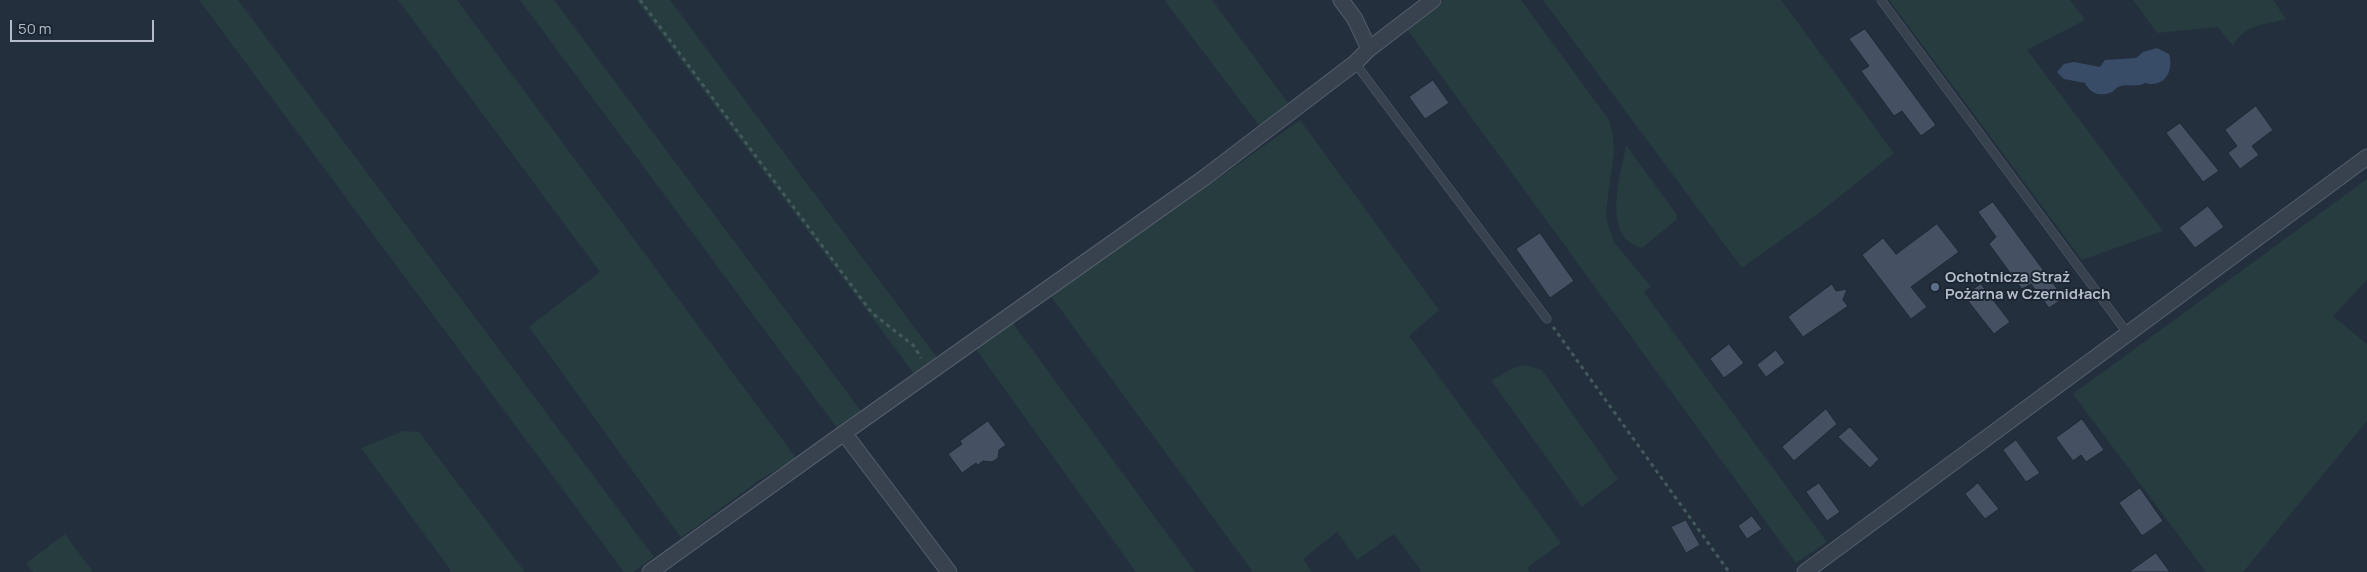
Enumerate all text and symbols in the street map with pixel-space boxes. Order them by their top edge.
scale bar [12,10,156,42]
text: 50 m [18,18,52,39]
place label: Ochotnicza Straż Pożarna w Czernidłach [1945,269,2110,304]
marker: Ochotnicza Straż Pożarna w Czernidłach [1929,281,1941,293]

